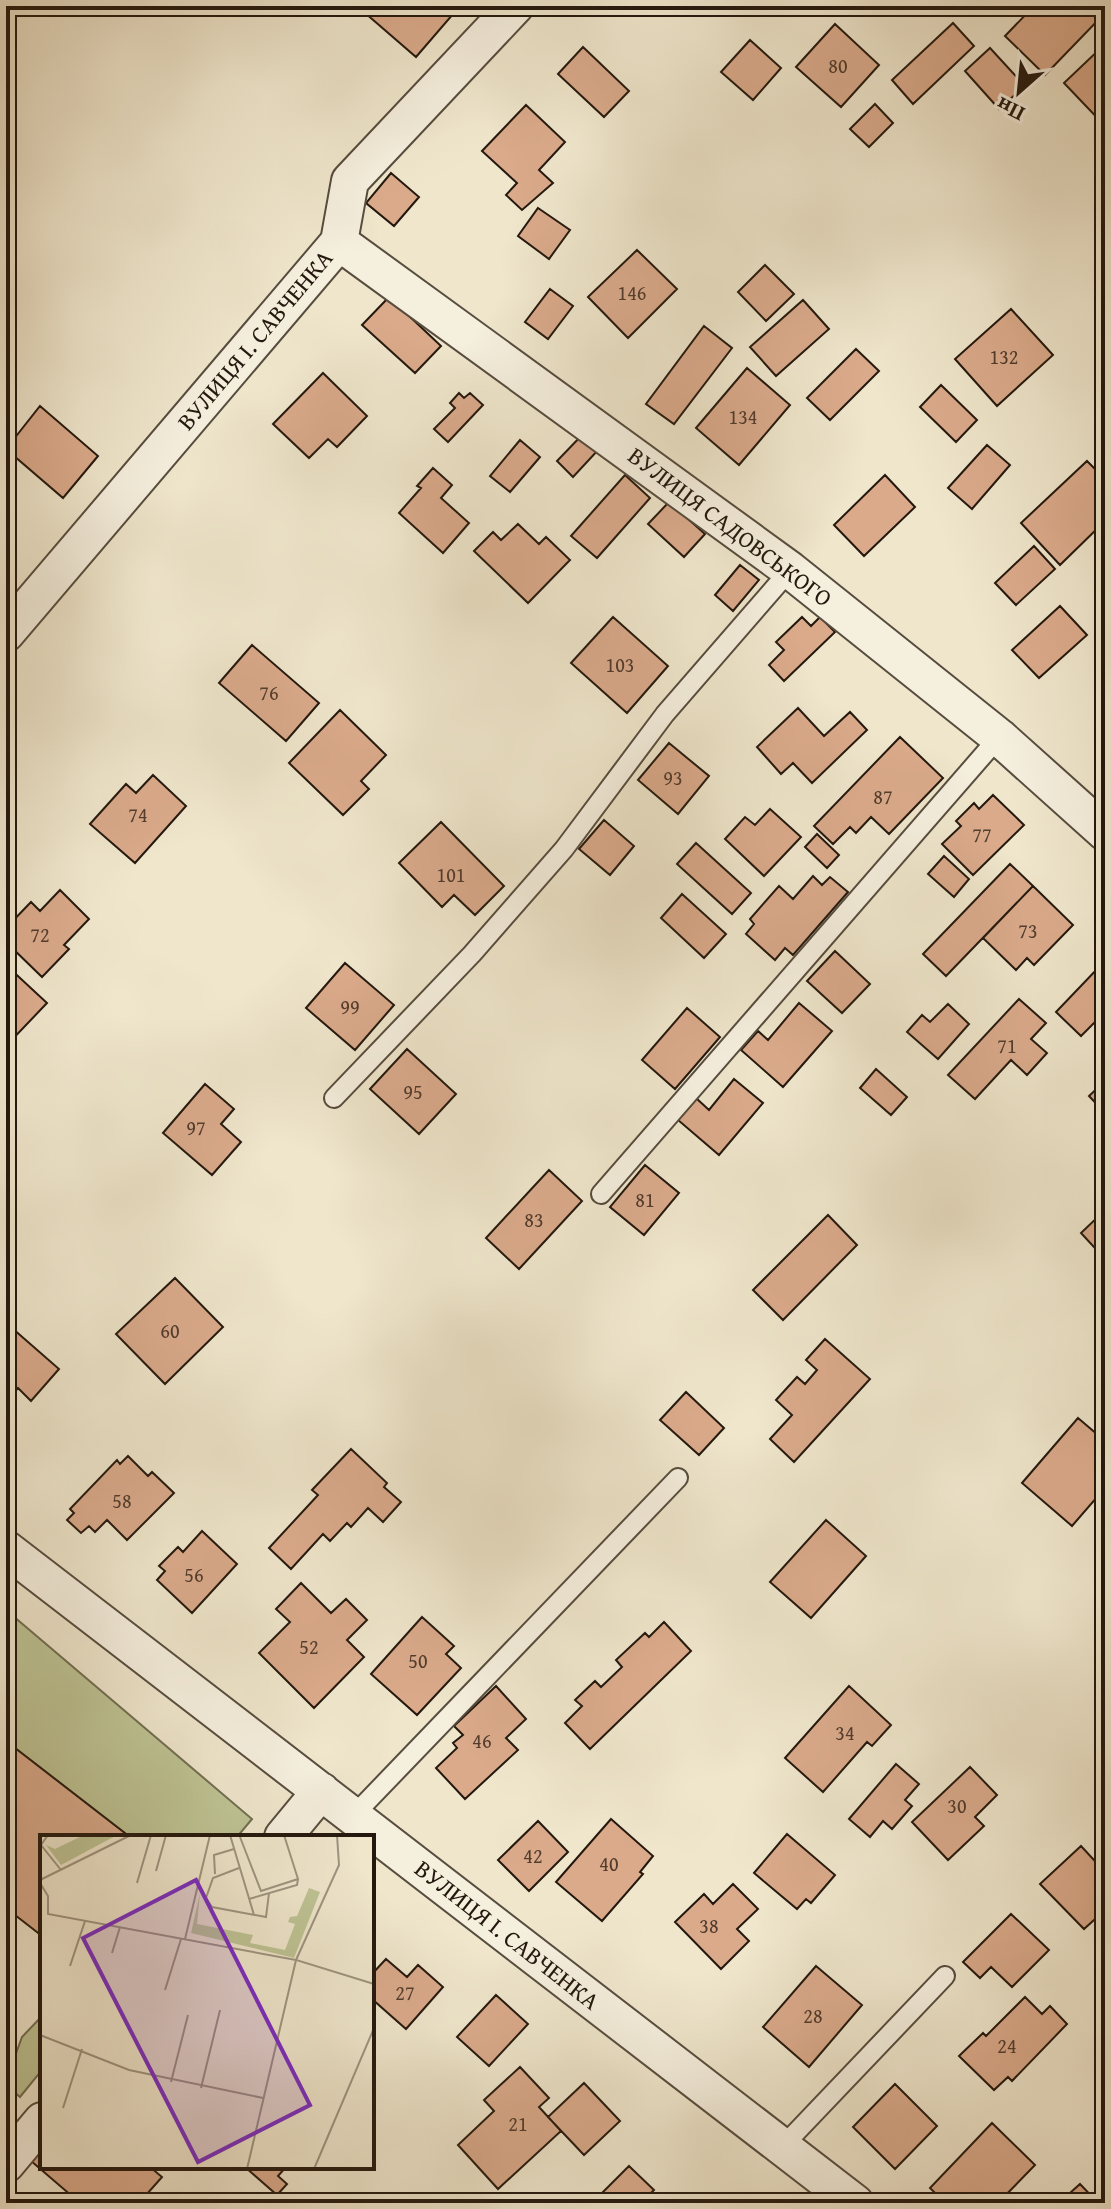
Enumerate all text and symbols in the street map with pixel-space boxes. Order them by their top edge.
house number: 80 [828,51,848,80]
north arrow [979,52,1059,132]
text: Пн [990,89,1030,130]
street label: ВУЛИЦЯ І. САВЧЕНКА [169,241,341,438]
house number: 146 [618,278,646,307]
house number: 132 [990,342,1018,371]
house number: 134 [729,402,757,431]
street label: ВУЛИЦЯ САДОВСЬКОГО [621,438,840,615]
house number: 103 [606,650,634,679]
house number: 76 [259,678,279,707]
house number: 93 [663,763,683,792]
house number: 87 [873,782,893,811]
house number: 74 [128,800,148,829]
house number: 77 [972,820,992,849]
house number: 101 [437,860,465,889]
house number: 73 [1018,916,1038,945]
house number: 72 [30,920,50,949]
house number: 99 [340,992,360,1021]
house number: 71 [997,1031,1017,1060]
house number: 95 [403,1077,423,1106]
house number: 97 [186,1113,206,1142]
house number: 81 [635,1185,655,1214]
house number: 83 [524,1205,544,1234]
house number: 60 [160,1316,180,1345]
house number: 58 [112,1486,132,1515]
house number: 56 [184,1560,204,1589]
house number: 52 [299,1632,319,1661]
house number: 50 [408,1646,428,1675]
house number: 34 [835,1718,855,1747]
house number: 46 [472,1726,492,1755]
house number: 30 [947,1791,967,1820]
inset map [40,1835,374,2169]
house number: 42 [523,1841,543,1870]
house number: 40 [599,1849,619,1878]
street label: ВУЛИЦЯ І. САВЧЕНКА [407,1851,608,2018]
house number: 38 [699,1911,719,1940]
house number: 27 [395,1978,415,2007]
house number: 28 [803,2001,823,2030]
house number: 24 [997,2031,1017,2060]
house number: 21 [508,2109,528,2138]

